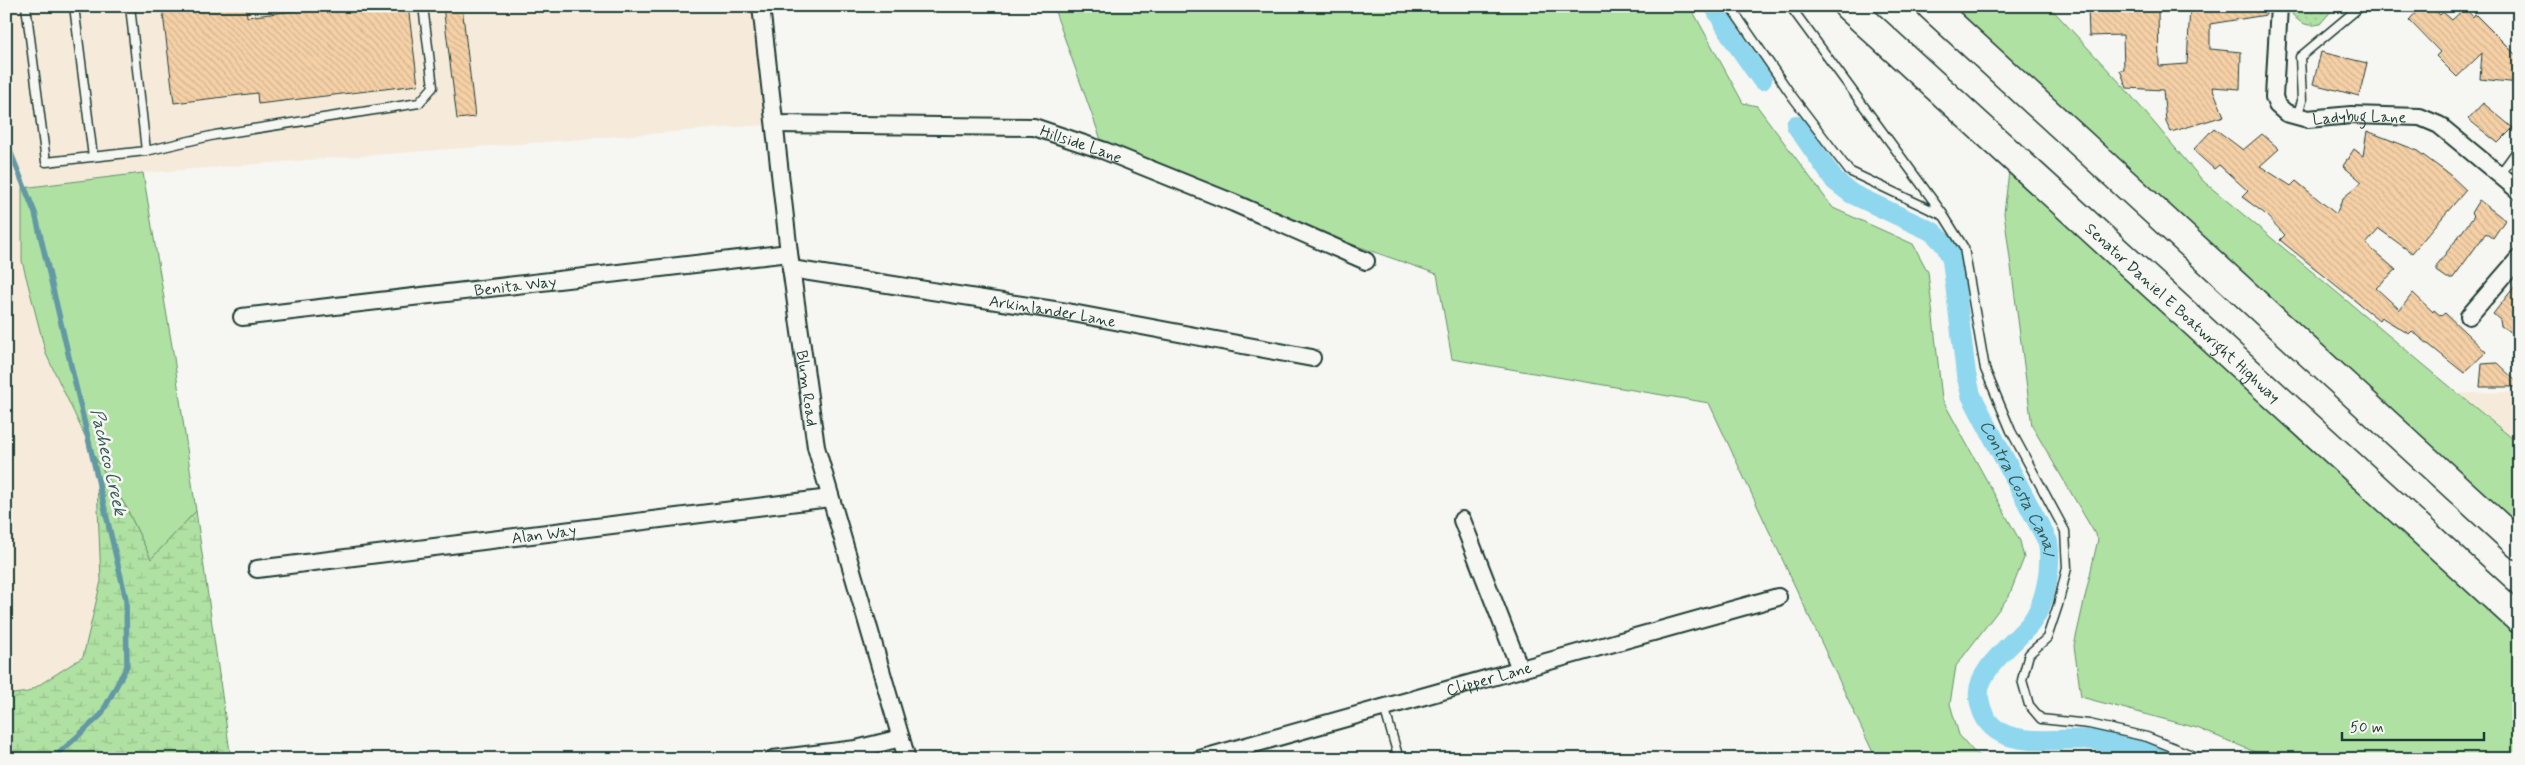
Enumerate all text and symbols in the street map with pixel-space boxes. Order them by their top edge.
street label: Ladybug Lane [2312,106,2407,131]
street label: Hillside Lane [1037,121,1125,169]
street label: Senator Daniel E Boatwright Highway [2080,219,2284,408]
street label: Benita Way [473,271,558,302]
street label: Arkinlander Lane [988,291,1118,333]
street label: Blum Road [791,349,822,428]
water label: Pacheco Creek [84,406,132,519]
water label: Contra Costa Canal [1973,416,2060,558]
street label: Alan Way [511,521,577,549]
street label: Clipper Lane [1444,657,1535,701]
scale bar [2342,710,2485,742]
text: 50 m [2350,718,2384,738]

